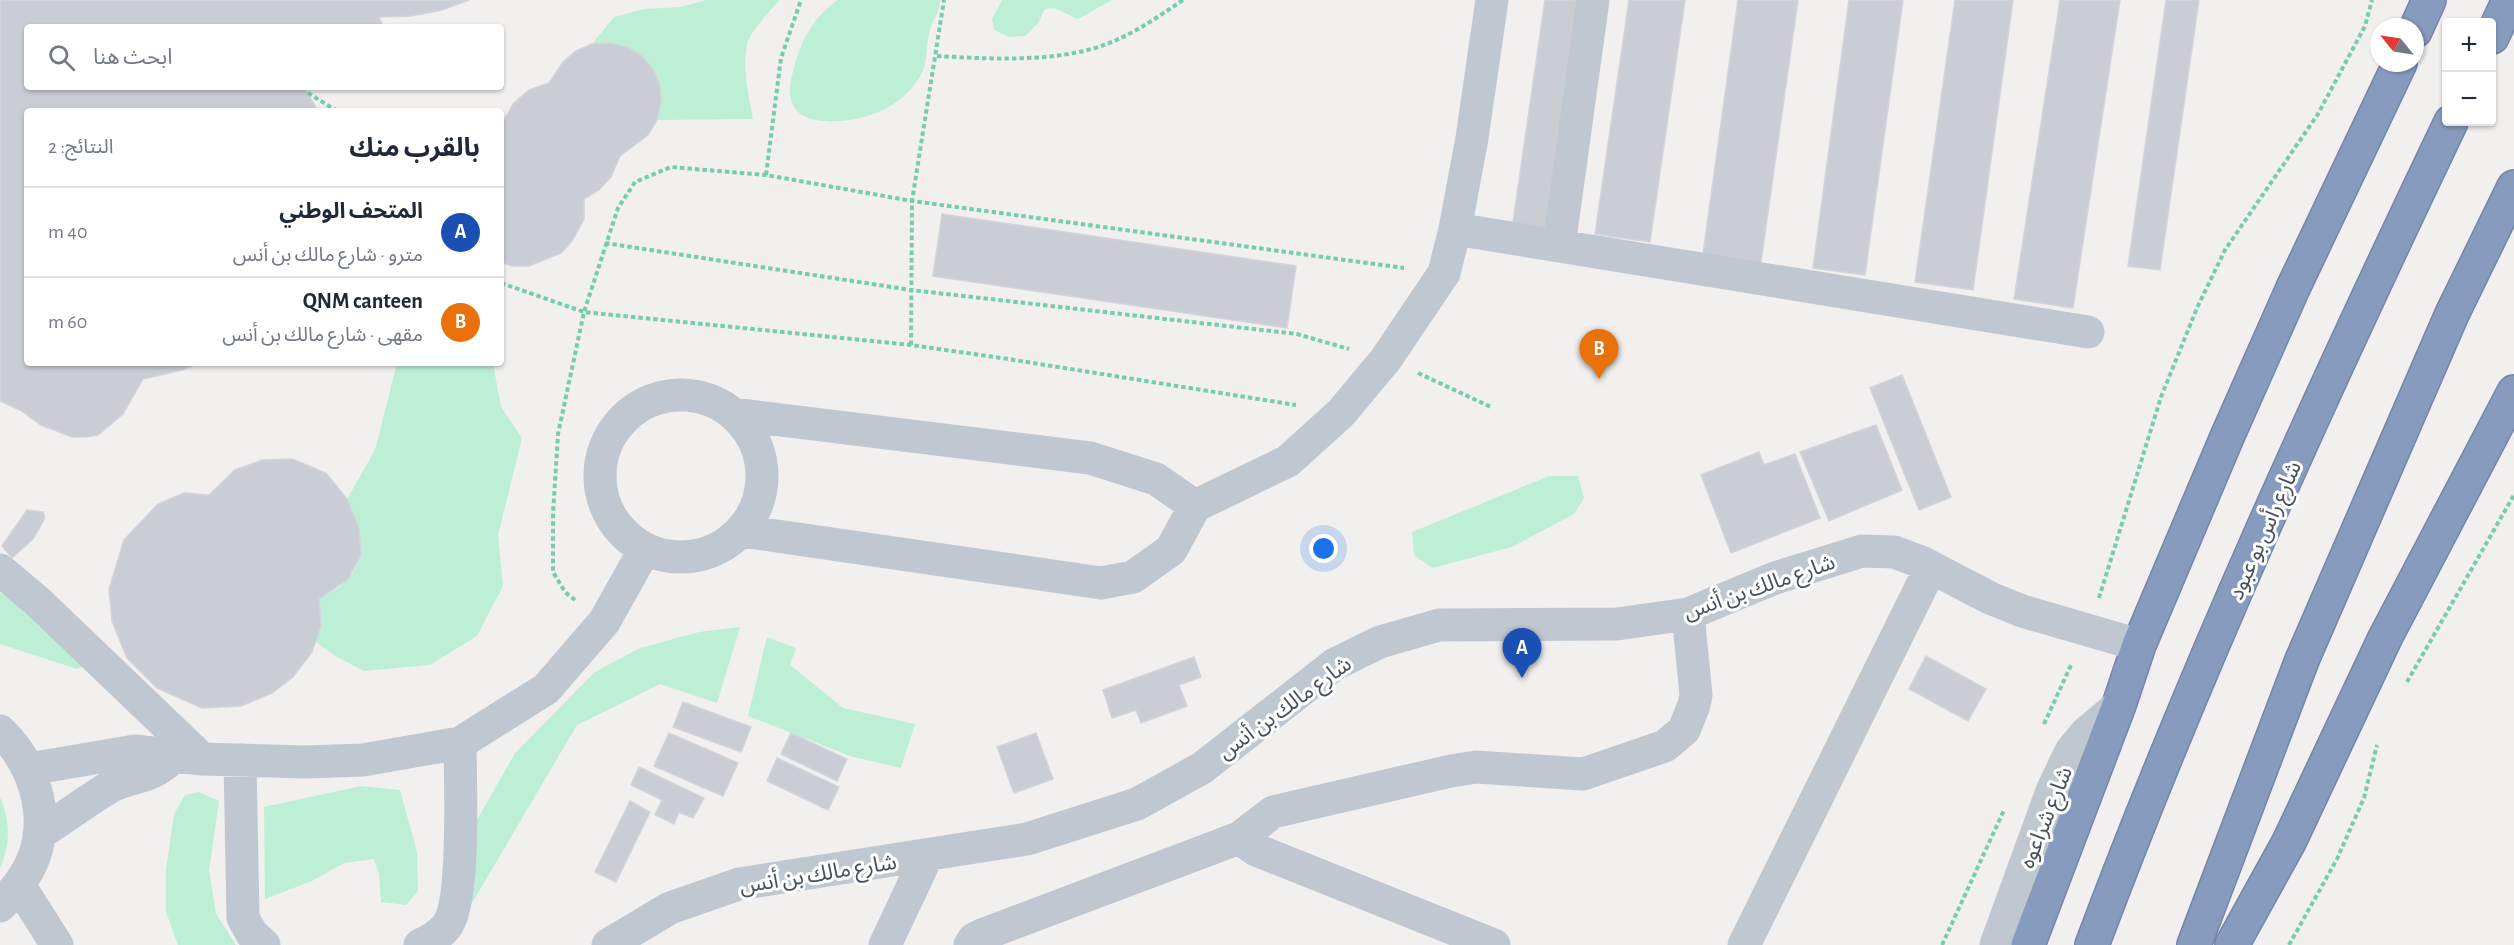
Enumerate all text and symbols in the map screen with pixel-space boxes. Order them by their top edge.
north arrow [2370,18,2424,72]
map controls [2442,18,2496,126]
button: + [2442,18,2496,72]
search box [24,24,504,90]
icon: search [45,41,78,74]
text: ابحث هنا [93,46,172,68]
button: − [2442,72,2496,126]
text: بالقرب منك [349,135,480,161]
text: النتائج: 2 [48,137,113,157]
text: المتحف الوطني [279,200,423,222]
text: 40 m [48,222,88,242]
text: A [455,222,467,242]
text: مترو · شارع مالك بن أنس [233,245,423,265]
text: QNM canteen [303,290,423,312]
text: 60 m [48,312,87,332]
text: B [455,312,466,332]
text: مقهى · شارع مالك بن أنس [222,325,423,345]
pin: B [1580,330,1618,379]
street label: شارع رأس بو عبود [2222,457,2310,605]
your location [1309,534,1338,563]
street label: شارع مالك بن أنس [1680,548,1840,628]
pin: A [1502,628,1541,678]
street label: شارع مالك بن أنس [1212,650,1358,767]
street label: شارع شراعوه [2016,763,2081,873]
street label: شارع مالك بن أنس [738,848,899,902]

